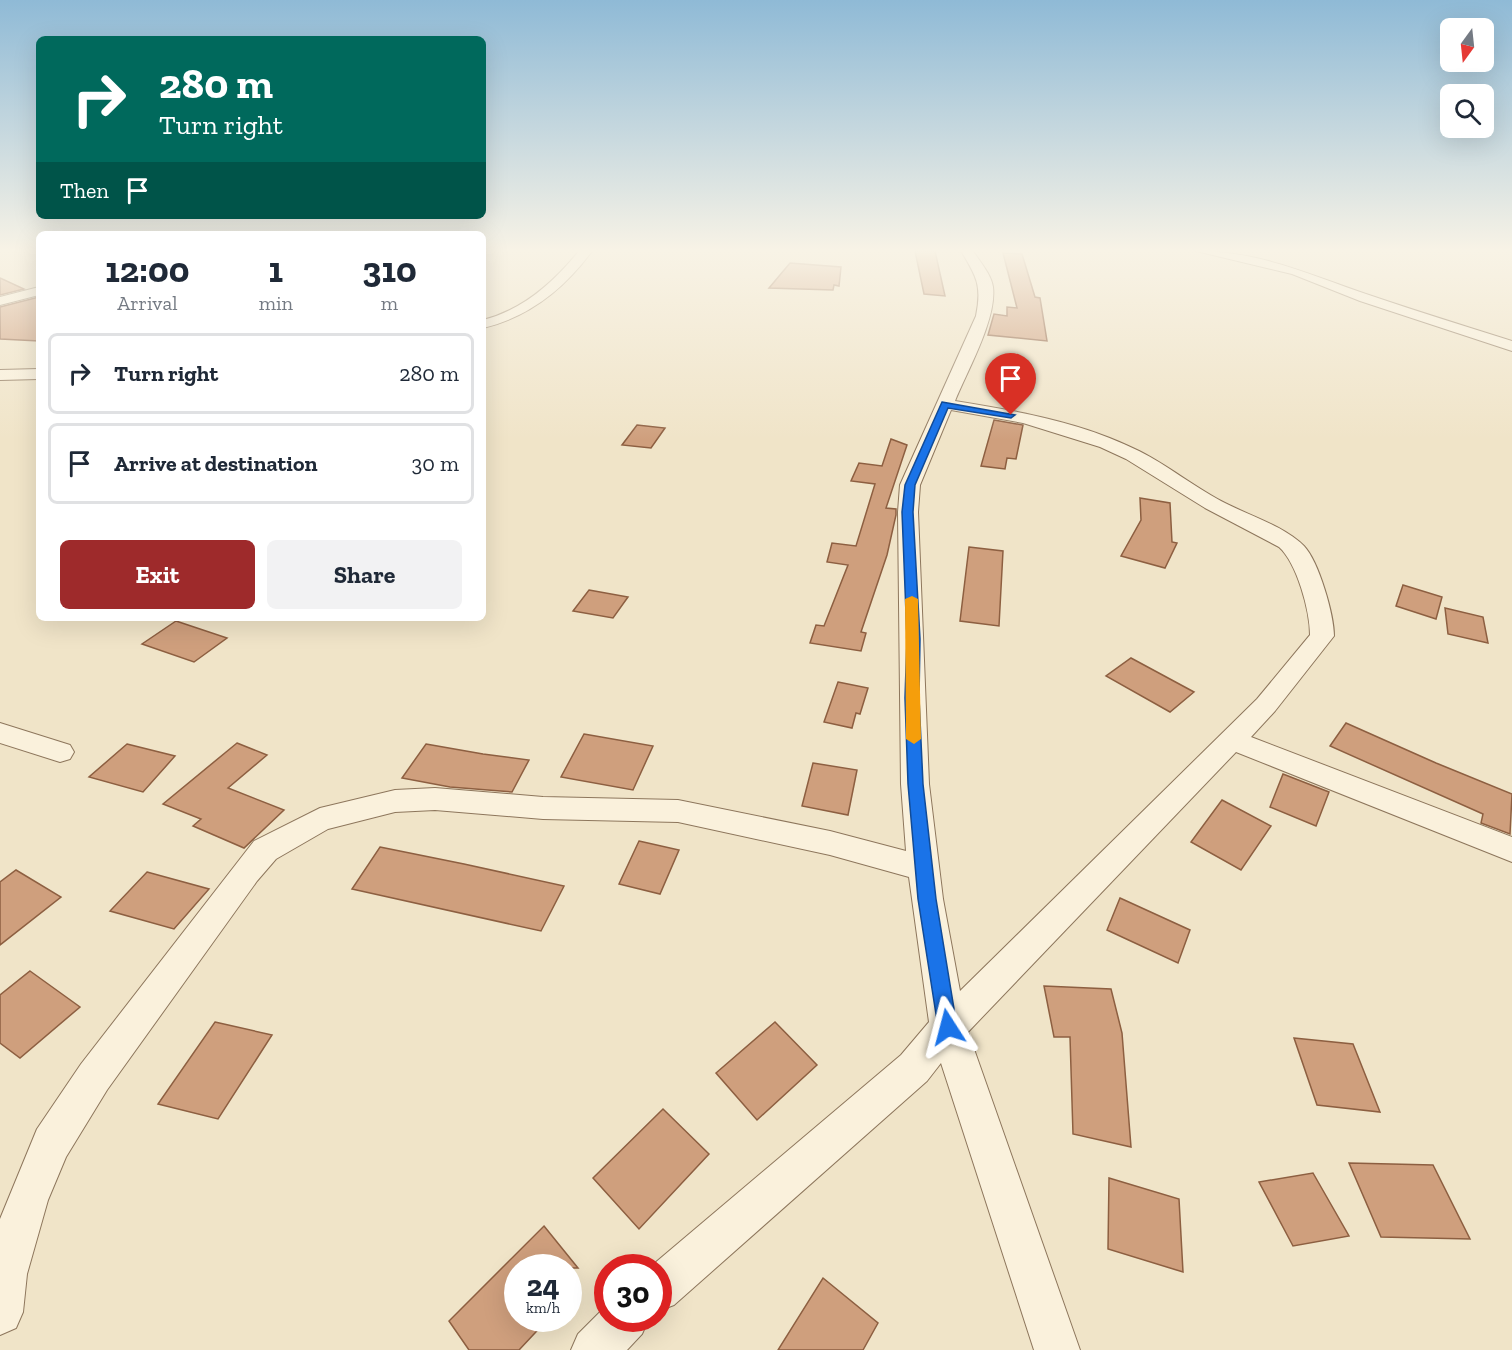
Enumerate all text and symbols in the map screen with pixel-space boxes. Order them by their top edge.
north arrow [1440,18,1494,72]
map controls [1440,18,1494,138]
text: 280 m [159,58,273,109]
icon: right [60,60,138,138]
button: search [1440,84,1494,138]
text: Turn right [159,109,283,141]
icon: arrive [121,174,154,207]
text: Then [60,177,109,204]
text: 12:00 [105,248,190,291]
text: 1 [269,248,283,291]
text: 310 [362,248,417,291]
text: Arrival [117,291,177,315]
text: min [259,291,293,315]
text: m [381,291,398,315]
pin [985,353,1036,415]
icon: right [63,357,96,390]
text: Turn right [114,360,218,387]
text: 280 m [399,360,459,387]
icon: arrive [994,362,1027,395]
icon: arrive [63,447,96,480]
text: Arrive at destination [114,450,317,477]
text: 30 m [412,450,459,477]
button: Exit [60,540,255,609]
button: Share [267,540,462,609]
position arrow [916,995,980,1059]
speed limit sign: 30 [594,1254,672,1332]
text: 24 [526,1268,560,1304]
text: km/h [526,1299,560,1317]

